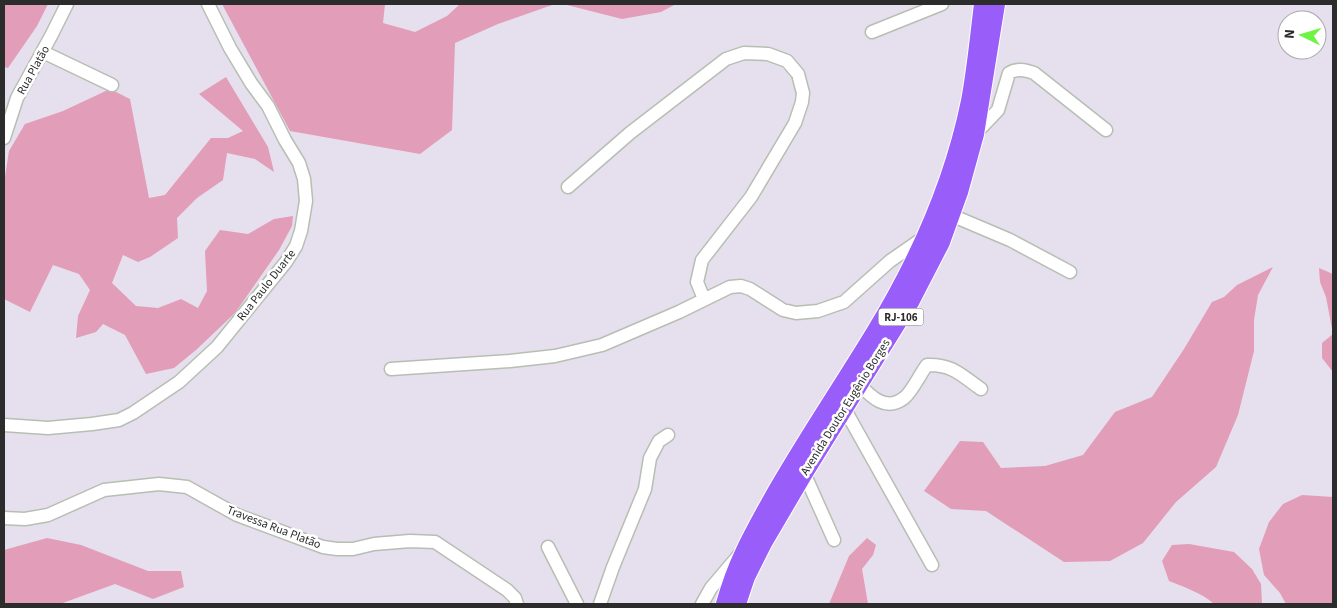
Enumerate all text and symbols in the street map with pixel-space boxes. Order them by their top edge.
north arrow [1277,10,1327,60]
text: N [1280,28,1300,39]
street label: Rua Platão [13,43,54,98]
street label: Rua Paulo Duarte [233,246,300,325]
road number: RJ-106 [878,308,924,326]
street label: Avenida Doutor Eugênio Borges [796,336,894,479]
street label: Travessa Rua Platão [224,502,323,553]

